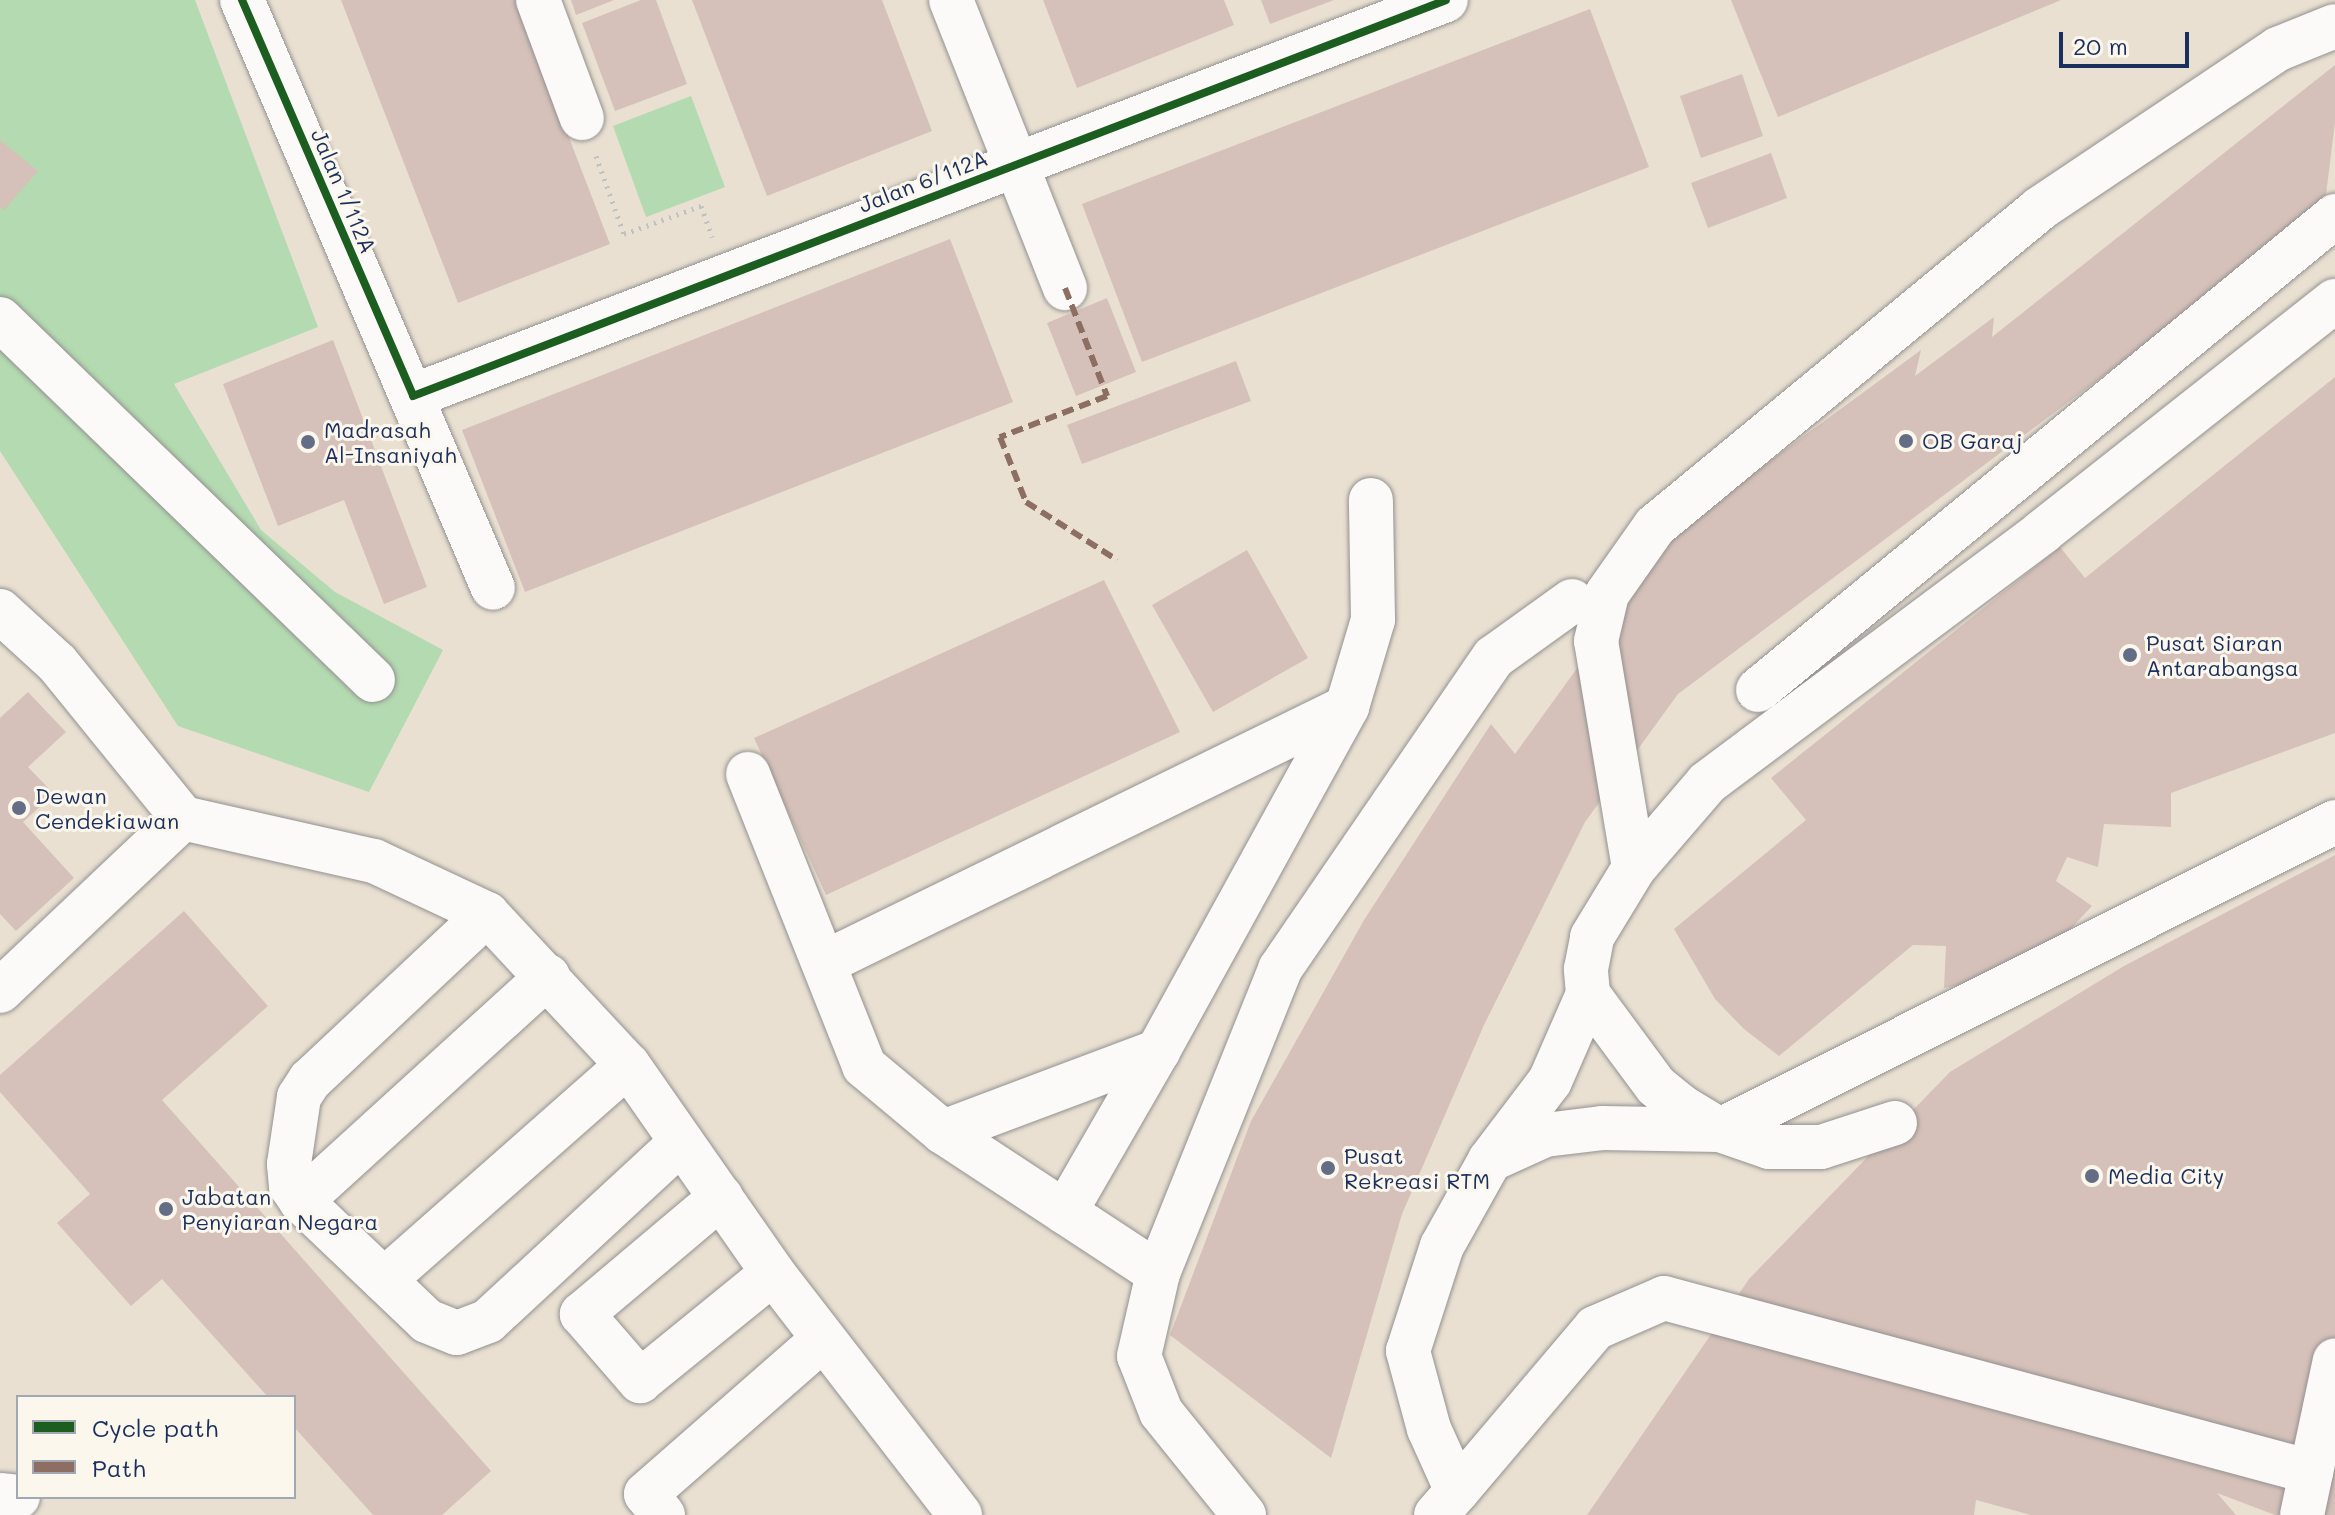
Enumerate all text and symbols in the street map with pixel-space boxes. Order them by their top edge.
scale bar [2063,16,2193,66]
text: 20 m [2073,30,2128,61]
street label: Jalan 1/112A [306,125,382,257]
street label: Jalan 6/112A [855,144,991,218]
place label: Madrasah Al-Insaniyah [324,416,457,468]
place label: OB Garaj [1922,428,2022,454]
marker: OB Garaj [1897,432,1915,450]
marker: Madrasah Al-Insaniyah [299,433,317,451]
place label: Pusat Siaran Antarabangsa [2146,629,2299,680]
marker: Pusat Siaran Antarabangsa [2121,646,2139,664]
place label: Dewan Cendekiawan [35,782,179,834]
marker: Dewan Cendekiawan [10,799,28,817]
place label: Pusat Rekreasi RTM [1344,1142,1490,1194]
marker: Pusat Rekreasi RTM [1319,1159,1337,1177]
place label: Media City [2108,1163,2224,1189]
marker: Media City [2083,1167,2101,1185]
place label: Jabatan Penyiaran Negara [182,1183,378,1234]
marker: Jabatan Penyiaran Negara [157,1200,175,1218]
legend [16,1395,296,1499]
text: Cycle path [92,1412,218,1443]
text: Path [92,1452,146,1483]

